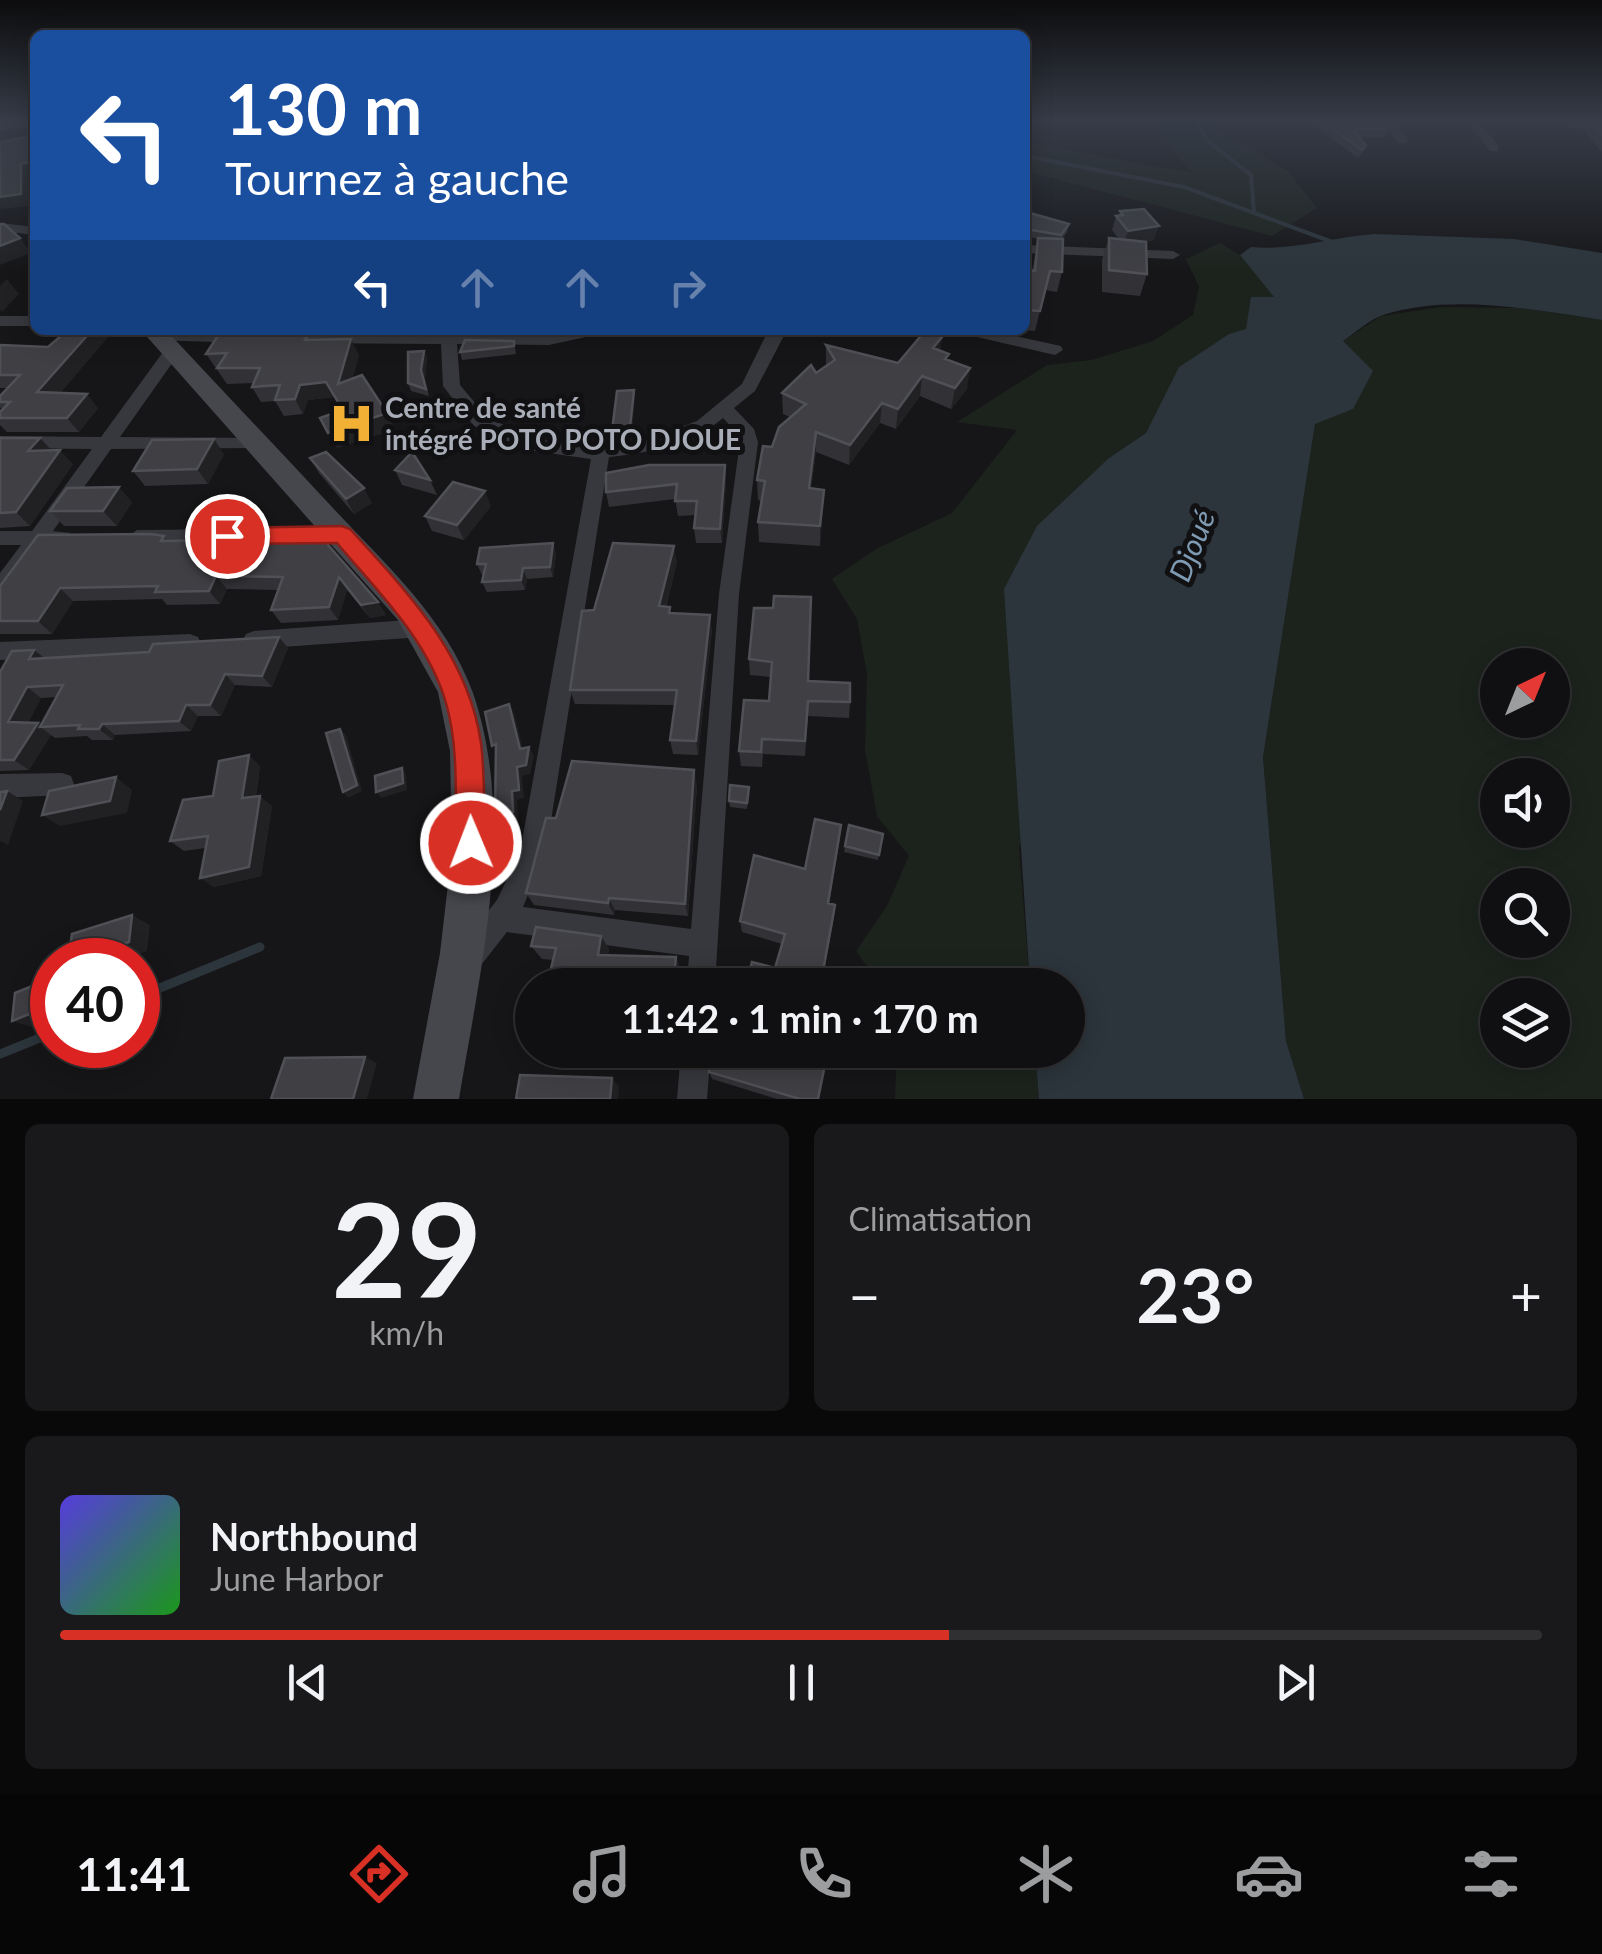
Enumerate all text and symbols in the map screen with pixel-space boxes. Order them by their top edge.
text: 130 m [225,66,422,150]
icon: left [60,70,190,200]
text: Tournez à gauche [225,151,569,205]
icon: left [345,260,400,315]
icon: ahead [450,260,505,315]
icon: ahead [555,260,610,315]
icon: right [660,260,715,315]
place label: Centre de santé intégré POTO POTO DJOUE [385,390,741,456]
hospital icon: Centre de santé intégré POTO POTO DJOUE [328,399,376,447]
pin [185,494,270,579]
water label: Djoué [1161,504,1221,586]
icon: arrive [200,509,255,564]
north arrow [1480,648,1570,738]
map controls [1480,648,1570,1068]
button: sound [1480,758,1570,848]
position arrow [419,791,523,895]
button: search [1480,868,1570,958]
speed limit sign: 40 [30,938,160,1068]
button: layers [1480,978,1570,1068]
text: 11:42 · 1 min · 170 m [621,995,979,1041]
text: 29 [331,1170,482,1326]
text: Climatisation [849,1199,1032,1238]
text: 23° [1136,1249,1254,1339]
text: − [849,1262,880,1328]
text: + [1510,1262,1542,1328]
text: km/h [369,1313,444,1352]
text: Northbound [210,1513,418,1559]
text: June Harbor [210,1559,383,1598]
icon: previous [280,1655,335,1710]
icon: pause [774,1655,829,1710]
icon: next [1268,1655,1323,1710]
icon: directions [344,1839,414,1909]
icon: music [567,1839,637,1909]
icon: phone [789,1839,859,1909]
icon: climate [1011,1839,1081,1909]
icon: car [1234,1839,1304,1909]
icon: filters [1456,1839,1526,1909]
text: 11:41 [76,1847,192,1901]

